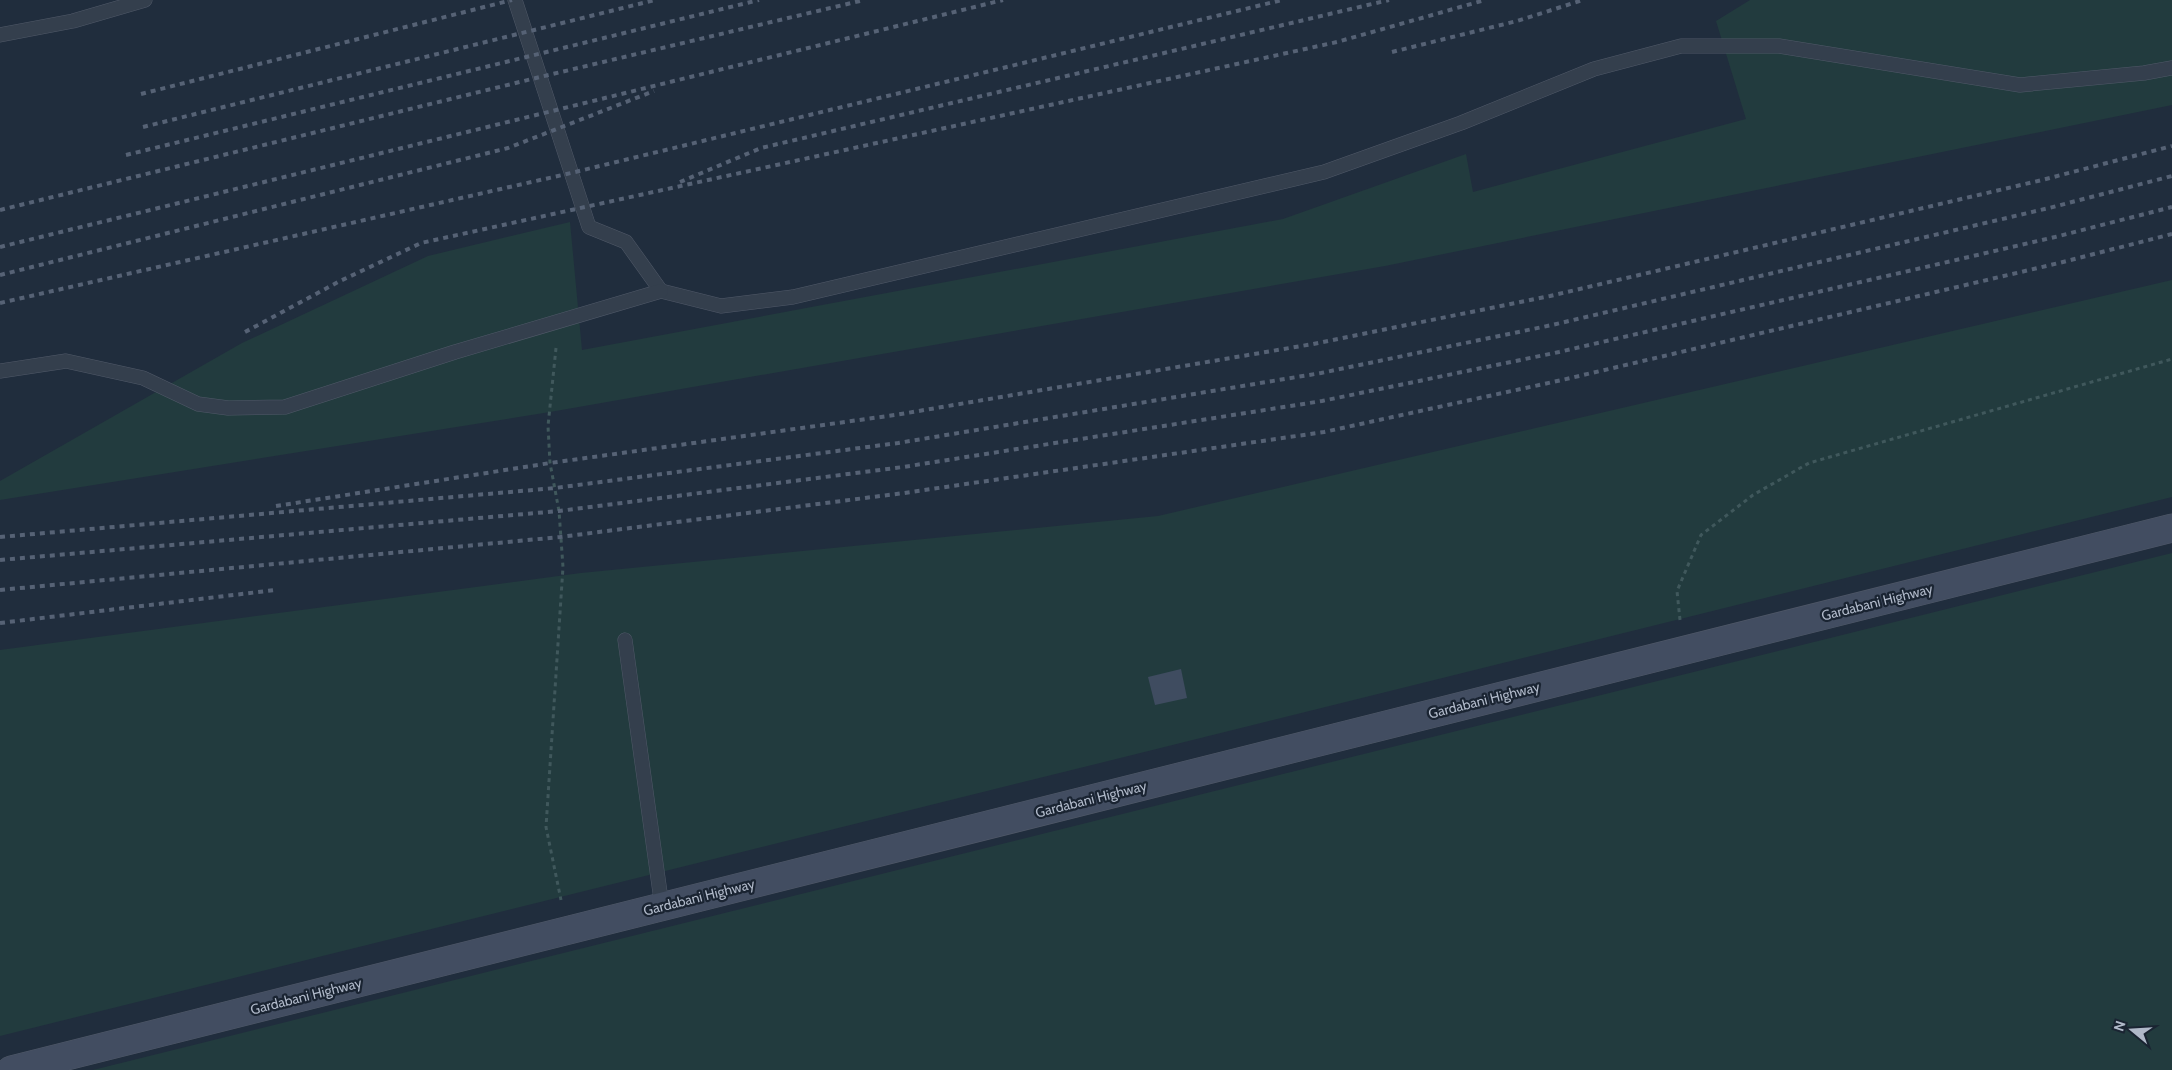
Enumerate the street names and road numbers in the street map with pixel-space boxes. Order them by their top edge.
street label: Gardabani Highway [1819,579,1935,625]
street label: Gardabani Highway [1426,677,1542,723]
street label: Gardabani Highway [1033,776,1149,822]
street label: Gardabani Highway [641,874,757,920]
street label: Gardabani Highway [248,973,364,1019]

